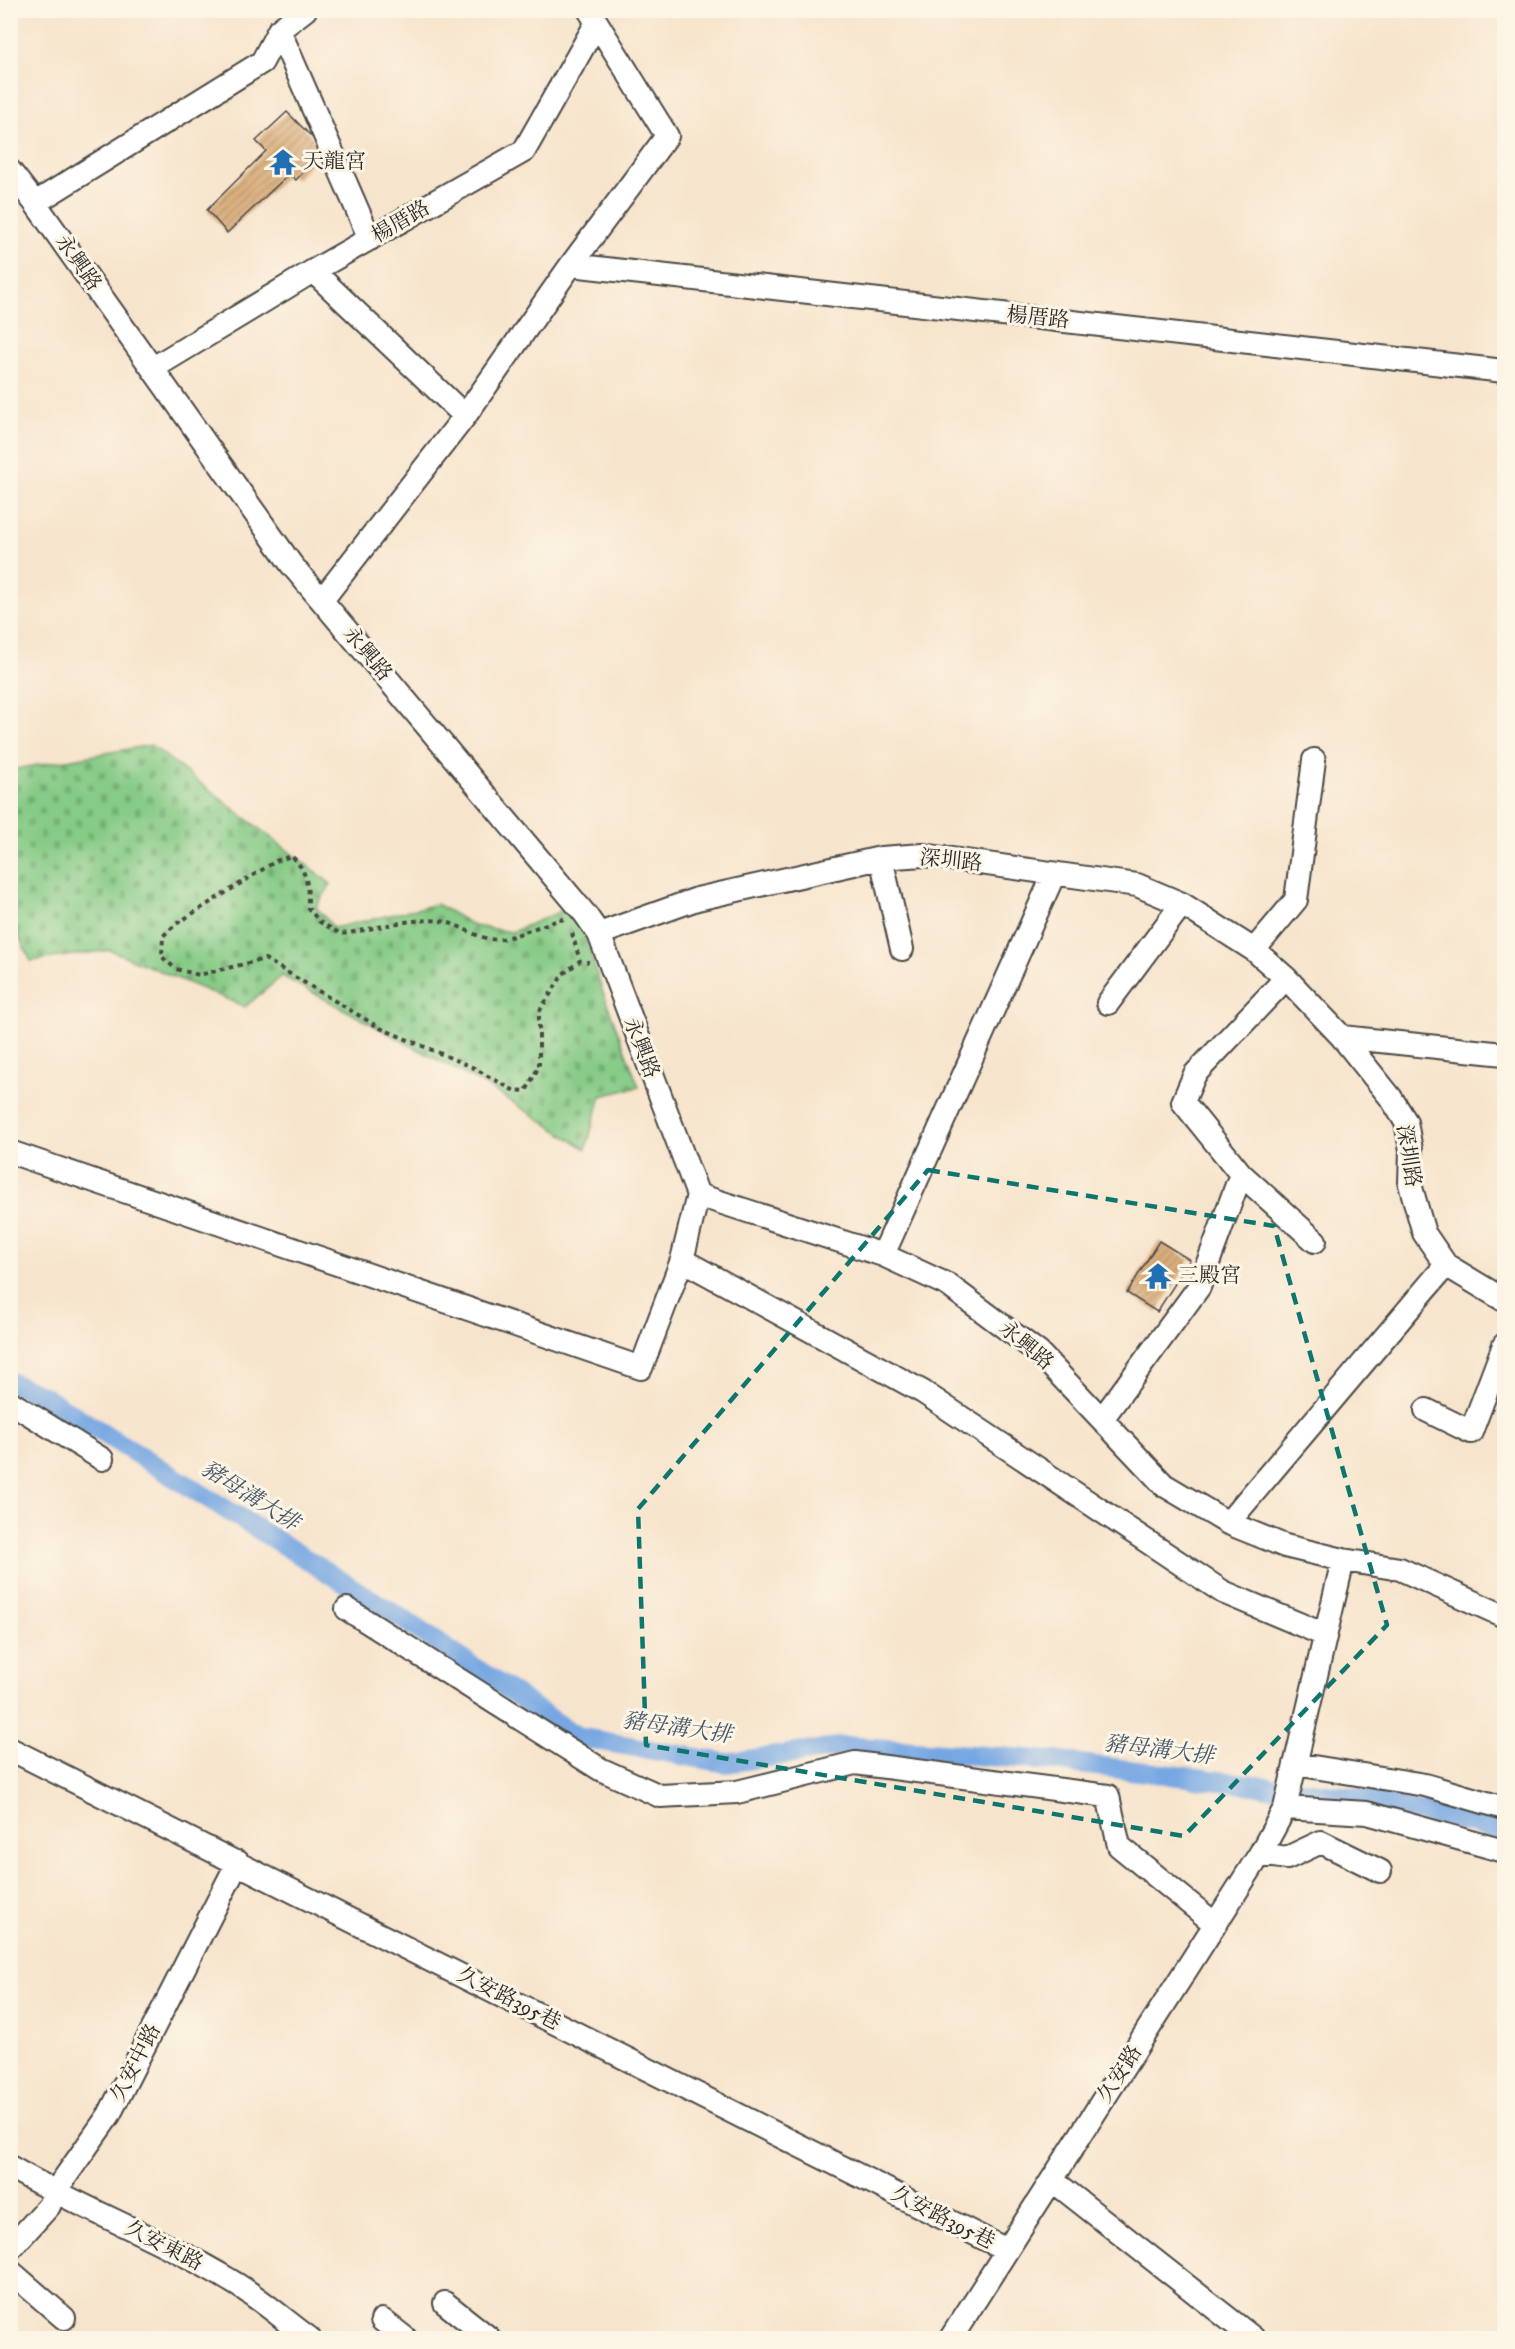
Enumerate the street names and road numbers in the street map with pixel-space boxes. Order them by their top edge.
street label: 楊厝路 [367,195,435,249]
street label: 永興路 [49,230,107,296]
street label: 楊厝路 [1005,302,1071,334]
street label: 永興路 [337,622,397,686]
street label: 深圳路 [918,845,984,877]
street label: 永興路 [618,1014,664,1082]
street label: 深圳路 [1390,1123,1426,1189]
street label: 永興路 [994,1316,1058,1376]
street label: 久安路395巷 [453,1962,565,2036]
street label: 久安中路 [105,2020,167,2106]
street label: 久安路 [1092,2041,1148,2107]
street label: 久安路395巷 [887,2181,999,2255]
street label: 久安東路 [121,2215,207,2277]

